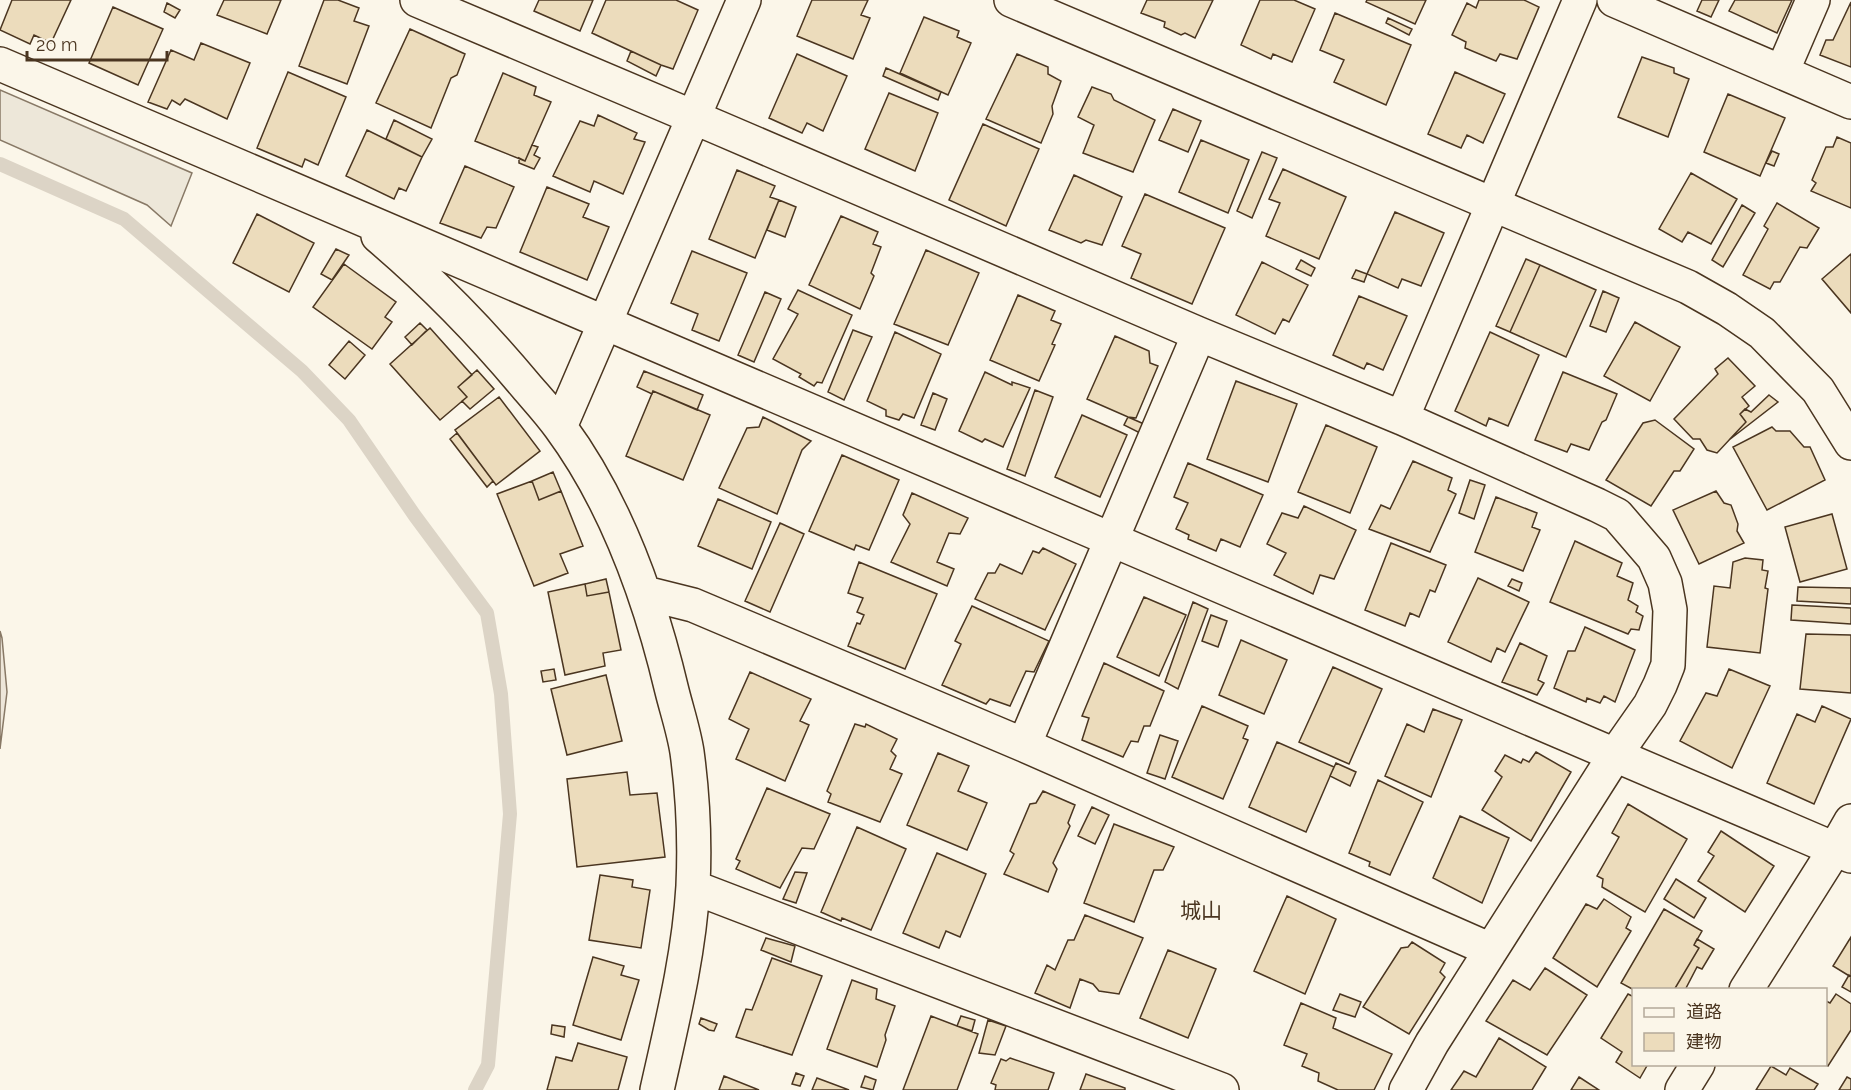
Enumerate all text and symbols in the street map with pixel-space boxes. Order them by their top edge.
scale bar [27,24,166,62]
text: 20 m [36,34,78,55]
district label: 城山 [1180,898,1222,923]
legend [1632,988,1827,1066]
text: 道路 [1686,1001,1722,1022]
text: 建物 [1686,1031,1722,1052]

